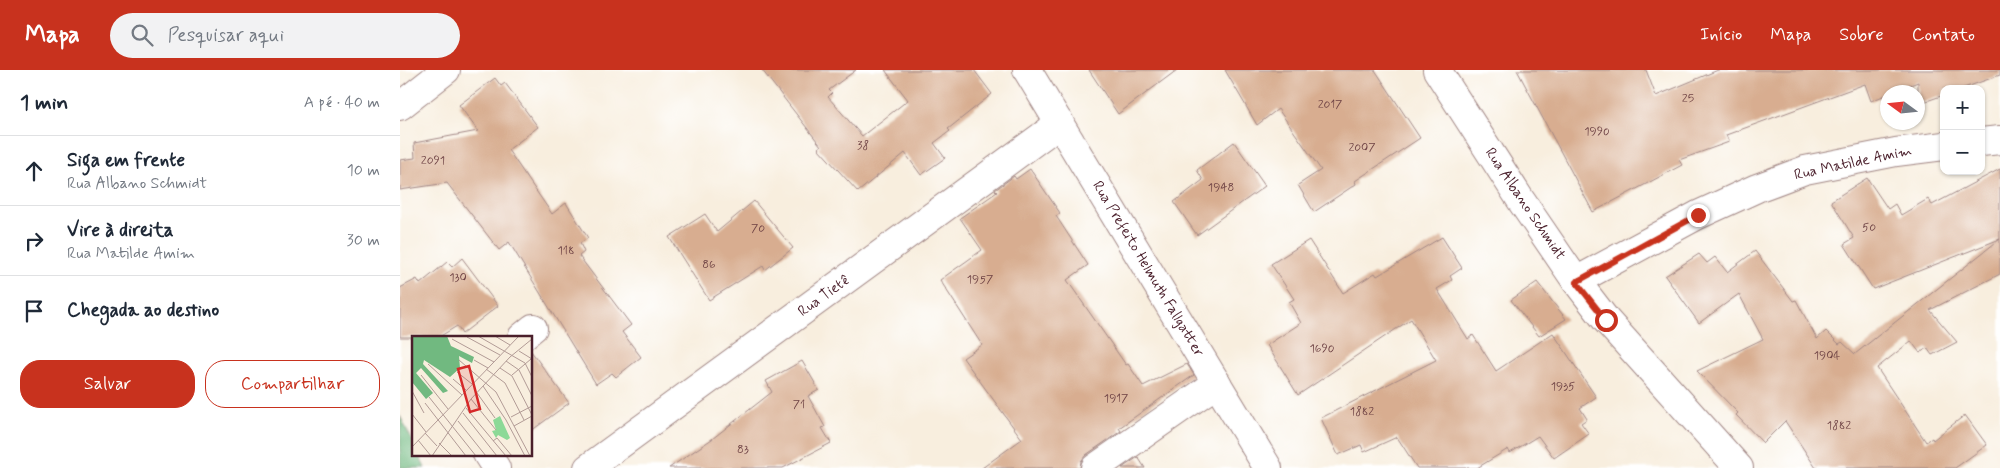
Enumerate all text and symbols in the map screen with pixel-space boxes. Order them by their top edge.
search box [110,13,460,58]
text: Mapa [25,20,80,51]
icon: search [128,21,156,49]
text: Pesquisar aqui [168,23,284,48]
text: Início [1700,23,1742,47]
text: Mapa [1770,23,1811,47]
text: Sobre [1839,23,1884,47]
text: Contato [1912,23,1975,47]
north arrow [1880,85,1925,130]
map controls [1940,85,1985,175]
button: + [1940,85,1985,130]
text: 1 min [20,89,68,117]
house number: 25 [1682,91,1694,107]
text: A pé · 40 m [304,92,380,113]
house number: 2017 [1318,97,1342,113]
house number: 1990 [1584,124,1610,140]
button: − [1940,130,1985,175]
house number: 38 [857,138,869,154]
house number: 2007 [1348,140,1376,156]
street label: Rua Matilde Amim [1792,141,1914,185]
street label: Rua Albano Schmidt [1480,144,1570,264]
text: Siga em frente [67,148,185,173]
house number: 2091 [421,153,445,169]
icon: ahead [20,157,48,185]
text: 10 m [347,160,380,181]
text: Rua Albano Schmidt [67,173,207,194]
street label: Rua Prefeito Helmuth Fallgatter [1087,177,1209,361]
house number: 1948 [1208,180,1234,196]
route end [1687,204,1710,227]
text: Vire à direita [67,218,173,243]
house number: 50 [1862,220,1876,236]
house number: 70 [751,221,765,237]
icon: right [20,227,48,255]
text: 30 m [347,230,380,251]
text: Rua Matilde Amim [67,243,195,264]
house number: 118 [557,243,575,259]
house number: 86 [702,257,716,273]
house number: 130 [449,270,467,286]
street label: Rua Tietê [794,270,854,322]
house number: 1957 [967,272,993,288]
icon: arrive [20,297,48,325]
text: Chegada ao destino [67,298,219,323]
route start [1595,309,1618,332]
inset map [412,336,532,456]
house number: 1690 [1309,341,1335,357]
house number: 1904 [1814,348,1840,364]
button: Salvar [20,360,195,408]
button: Compartilhar [205,360,380,408]
house number: 1935 [1551,379,1575,395]
house number: 1917 [1104,391,1128,407]
house number: 71 [793,397,805,413]
house number: 1882 [1350,404,1374,420]
house number: 1882 [1827,418,1851,434]
house number: 83 [737,442,749,458]

